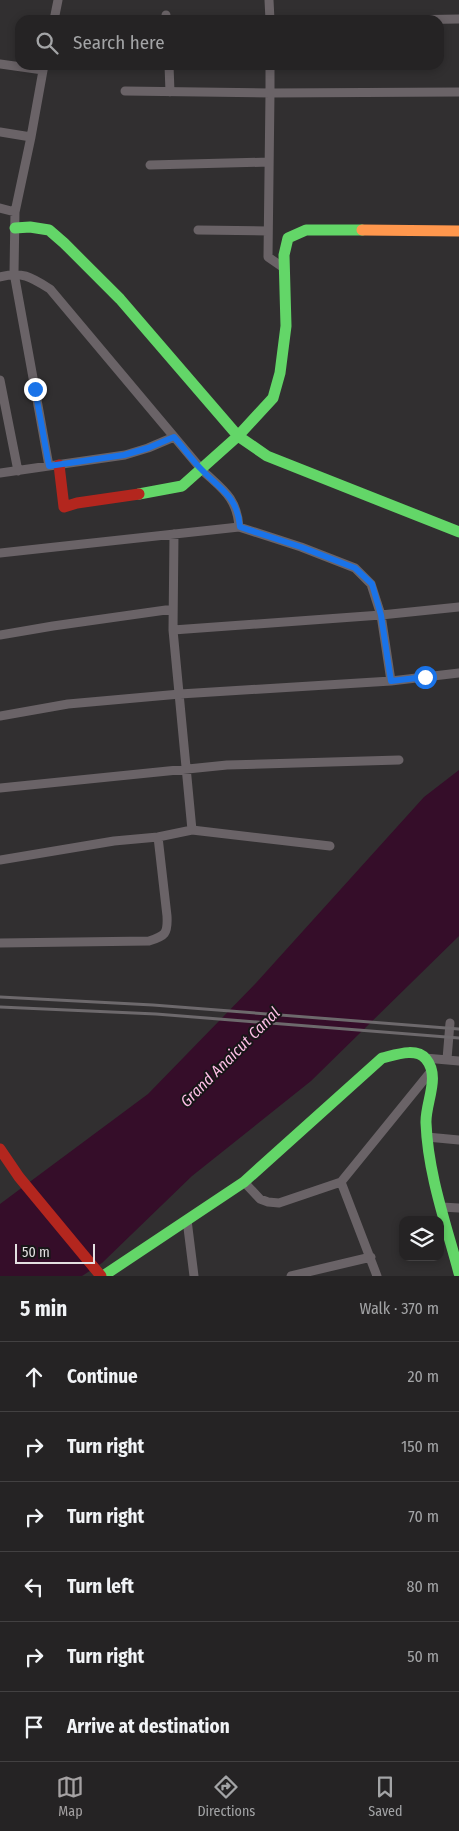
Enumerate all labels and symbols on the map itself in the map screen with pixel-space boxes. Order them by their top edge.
route end [24,378,47,401]
route start [414,666,437,689]
water label: Grand Anaicut Canal [176,1003,284,1111]
scale bar [15,1241,95,1264]

